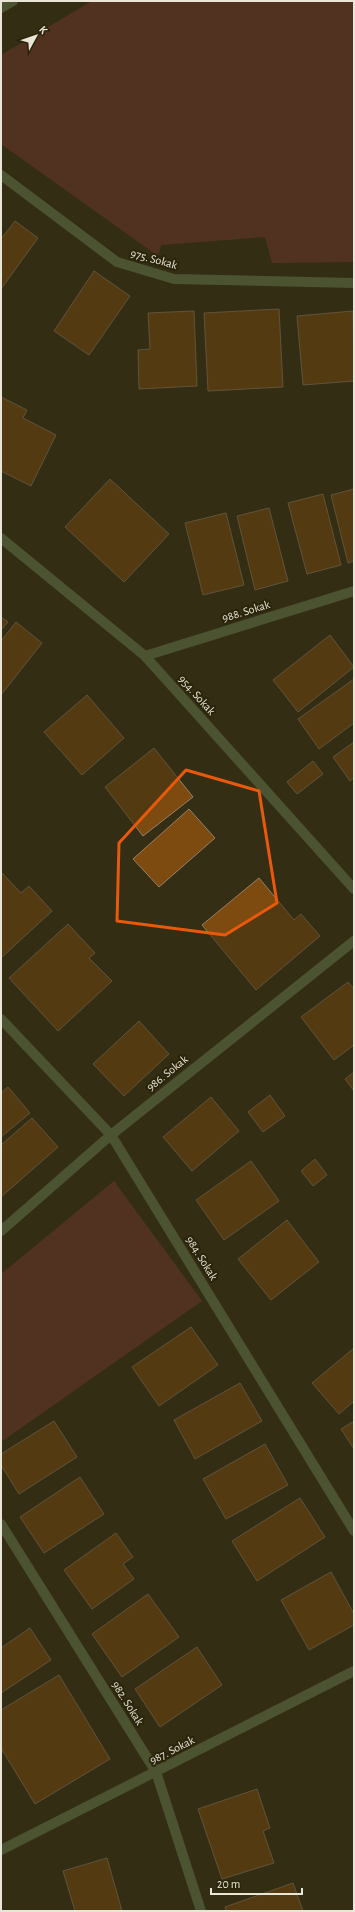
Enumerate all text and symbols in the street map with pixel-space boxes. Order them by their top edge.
north arrow [16,16,56,56]
text: K [37,24,50,36]
street label: 975. Sokak [129,247,179,271]
street label: 988. Sokak [221,598,272,624]
street label: 954. Sokak [176,673,218,718]
street label: 986. Sokak [144,1053,190,1093]
street label: 984. Sokak [184,1234,220,1283]
street label: 982. Sokak [110,1679,146,1727]
street label: 987. Sokak [148,1733,197,1766]
scale bar [211,1870,302,1896]
text: 20 m [217,1878,240,1890]

